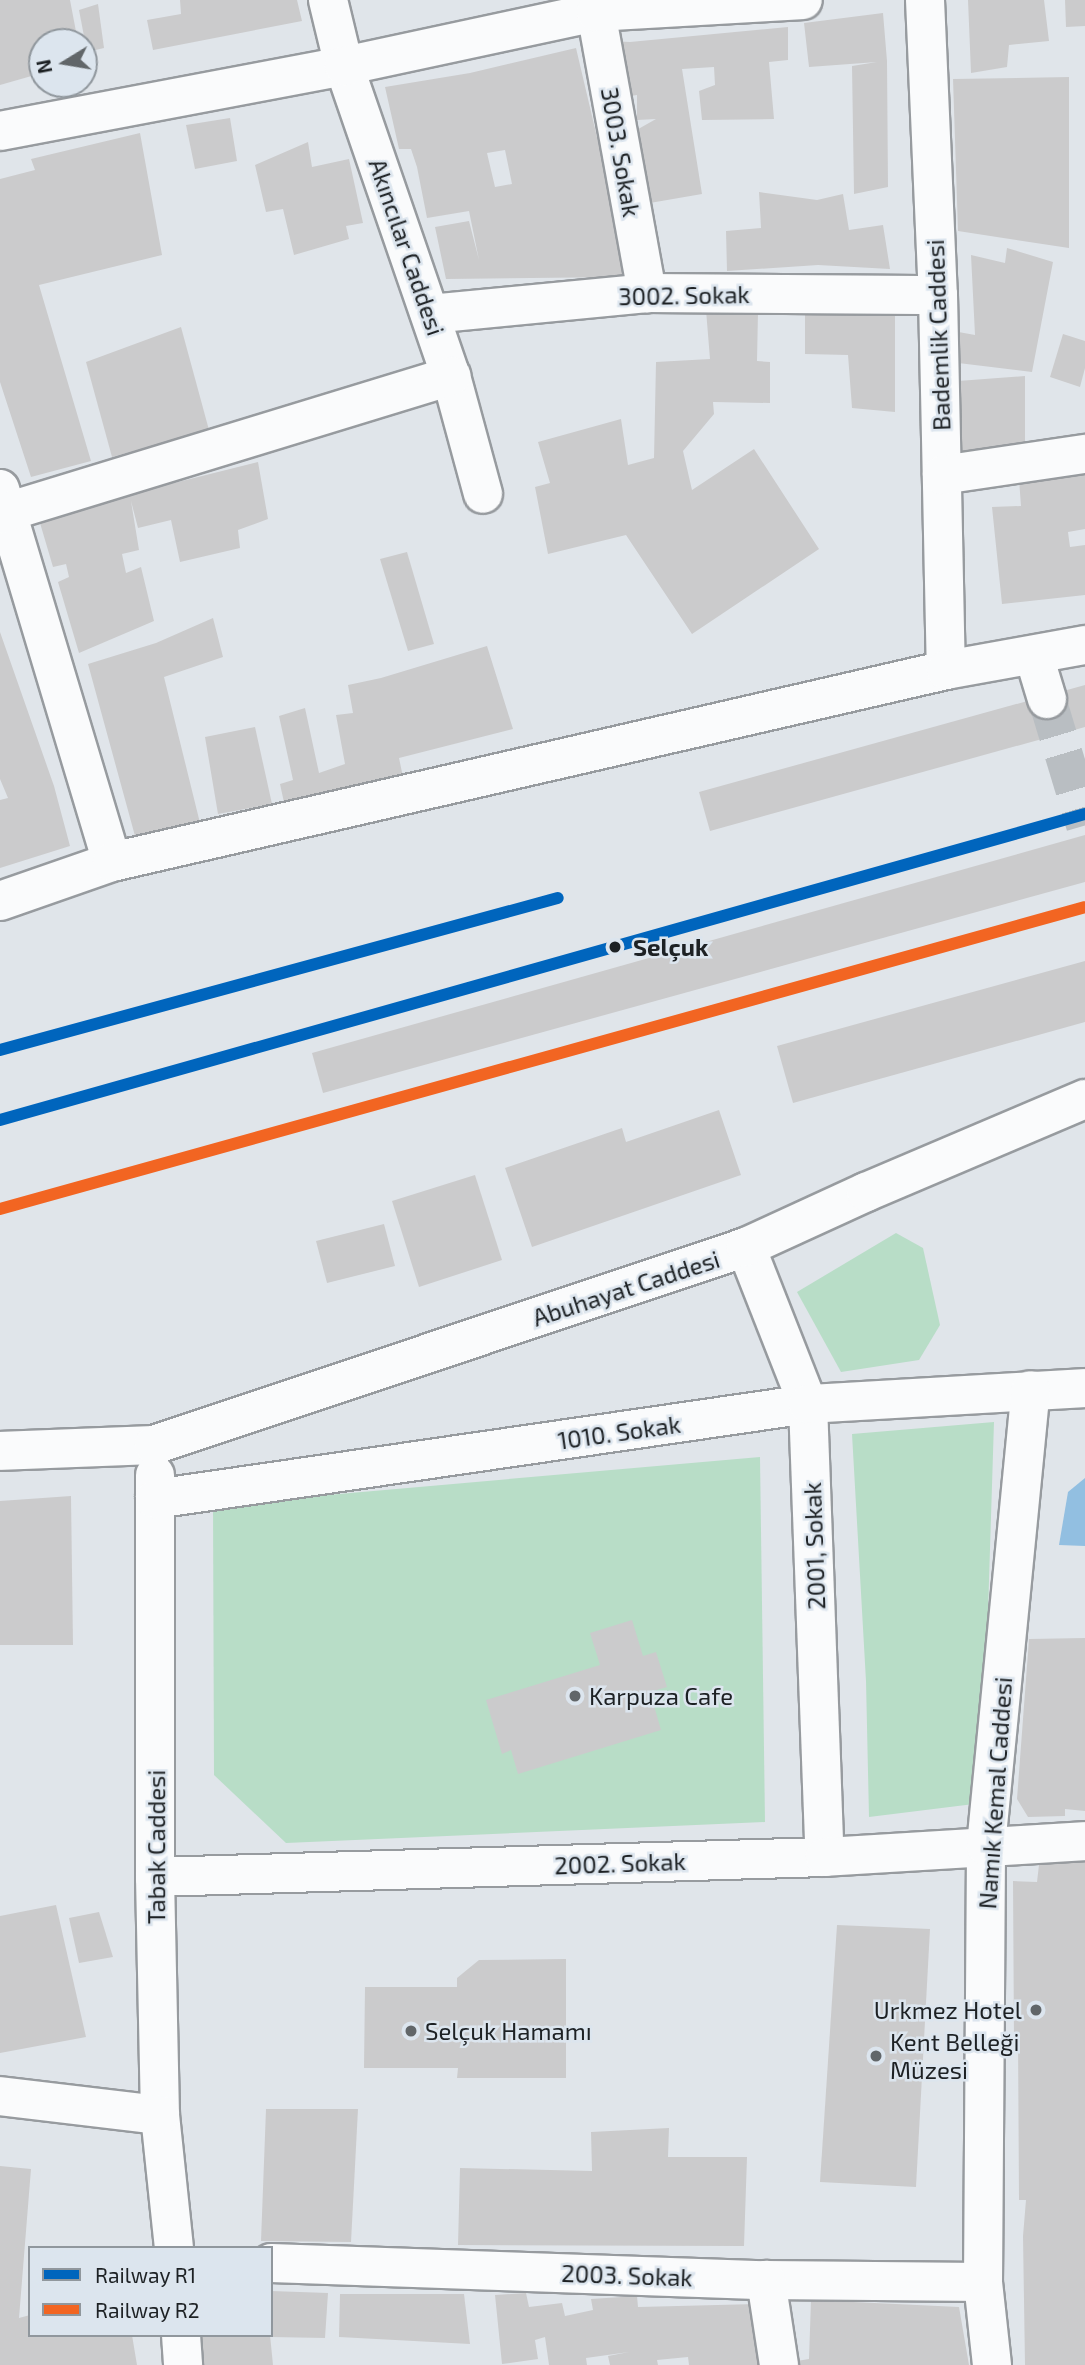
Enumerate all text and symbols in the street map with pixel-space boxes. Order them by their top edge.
north arrow [28,28,98,98]
text: N [31,58,56,76]
street label: 3003. Sokak [595,85,647,219]
street label: Akıncılar Caddesi [363,155,451,339]
street label: Bademlik Caddesi [920,239,956,431]
street label: 3002. Sokak [618,279,750,311]
place label: Selçuk [633,933,708,961]
marker: Selçuk [603,935,627,959]
street label: Abuhayat Caddesi [529,1244,723,1332]
street label: 1010. Sokak [556,1409,682,1455]
street label: 2001, Sokak [797,1482,831,1610]
street label: Namık Kemal Caddesi [972,1676,1018,1910]
place label: Karpuza Cafe [589,1682,733,1710]
marker: Karpuza Cafe [567,1688,583,1704]
street label: Tabak Caddesi [142,1770,170,1924]
street label: 2002. Sokak [554,1846,686,1880]
place label: Urkmez Hotel [874,1996,1022,2024]
marker: Urkmez Hotel [1028,2002,1044,2018]
place label: Selçuk Hamamı [425,2017,592,2045]
marker: Selçuk Hamamı [403,2023,419,2039]
place label: Kent Belleği Müzesi [890,2028,1019,2084]
marker: Kent Belleği Müzesi [868,2048,884,2064]
legend [28,2246,273,2337]
street label: 2003. Sokak [561,2258,693,2292]
text: Railway R1 [95,2262,196,2287]
text: Railway R2 [95,2297,200,2322]

